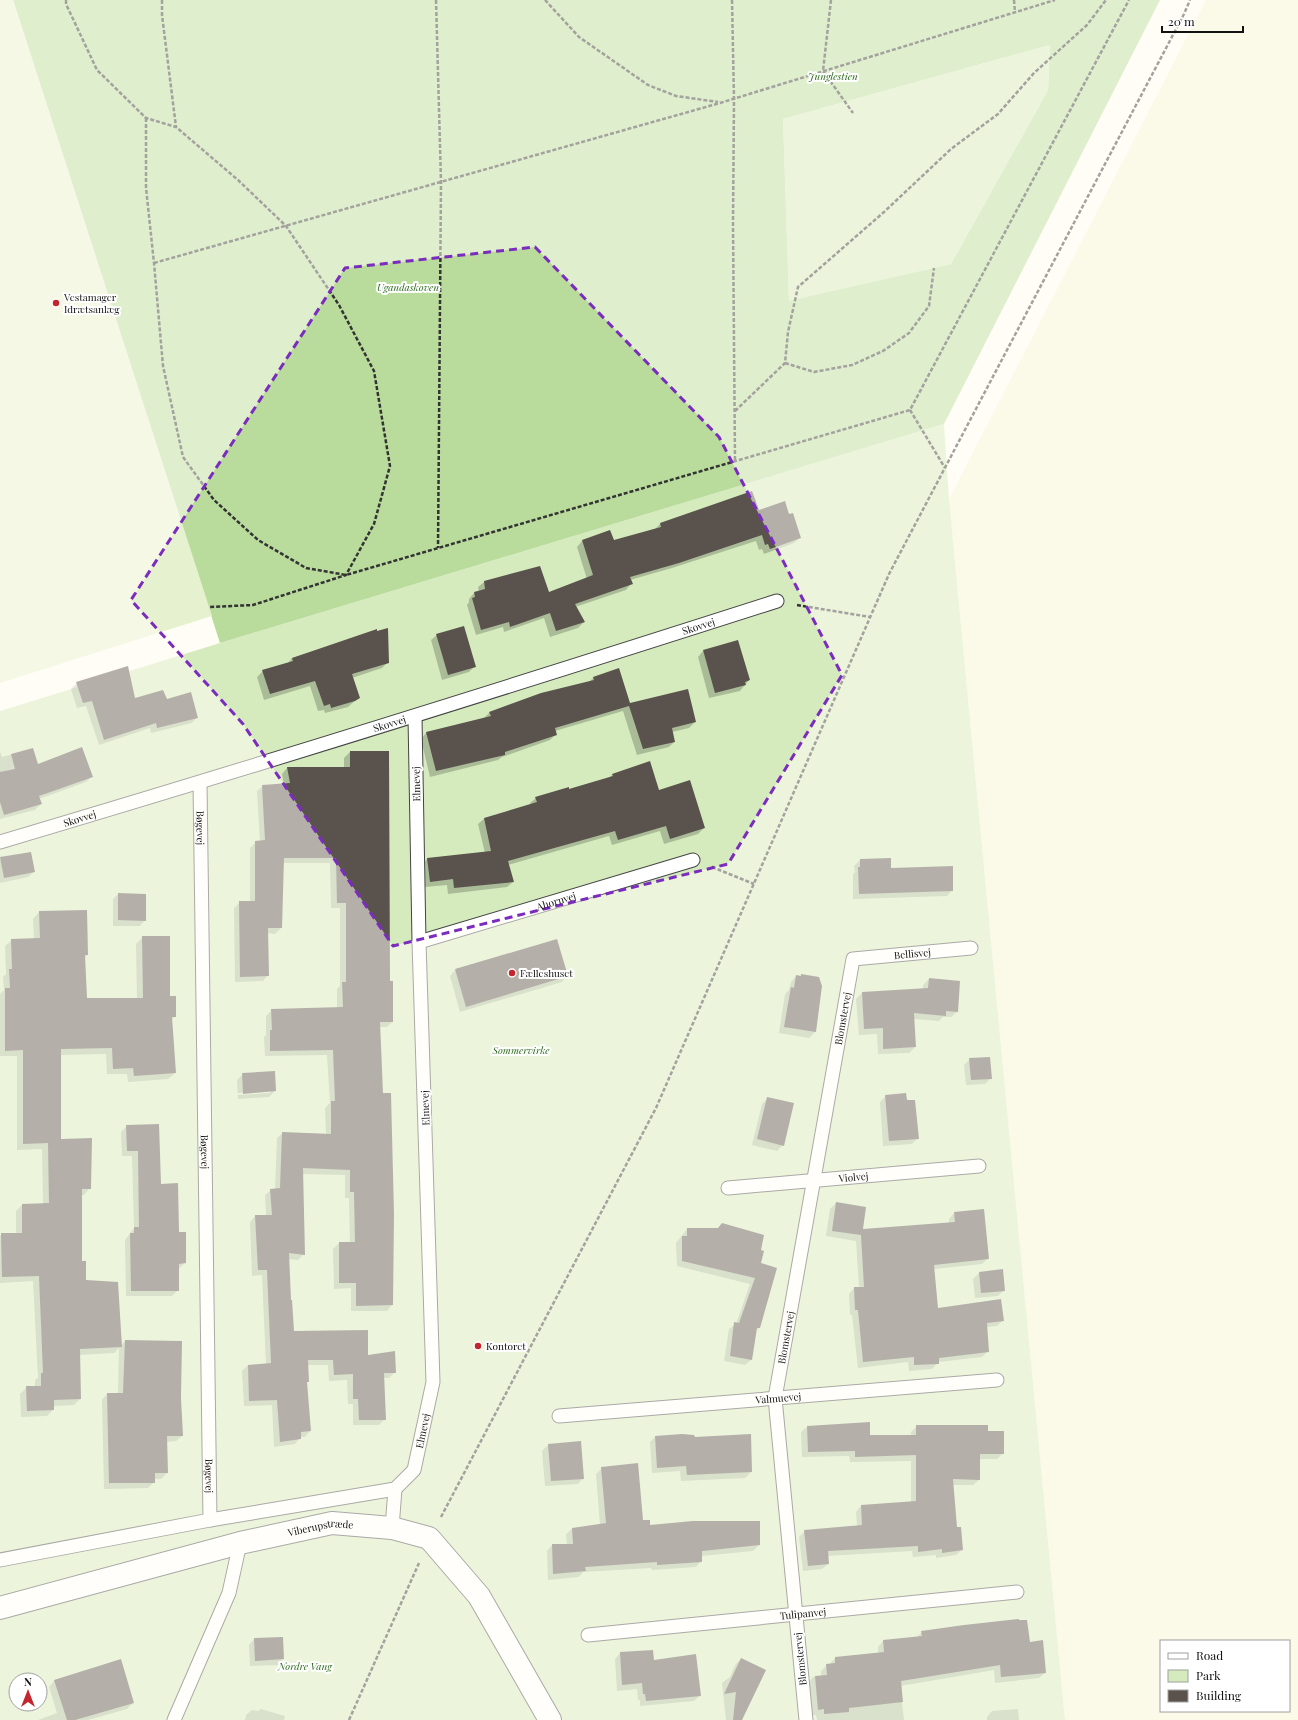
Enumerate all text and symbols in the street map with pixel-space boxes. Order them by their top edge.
scale bar [1162,8,1243,34]
text: 20 m [1168,13,1195,29]
park label: Junglestien [808,69,858,83]
park label: Ugandaskoven [377,280,439,294]
place label: Vestamager Idrætsanlæg [63,290,120,316]
marker: Vestamager Idrætsanlæg [51,298,61,308]
street label: Skovvej [680,614,716,638]
street label: Skovvej [371,712,407,735]
street label: Elmevej [409,766,423,802]
street label: Skovvej [62,807,98,830]
street label: Bøgevej [193,811,208,845]
street label: Ahornvej [534,888,577,914]
street label: Bellisvej [893,945,931,962]
place label: Fælleshuset [520,966,573,980]
marker: Fælleshuset [507,968,517,978]
street label: Blomstervej [831,991,854,1046]
park label: Sommervirke [491,1043,550,1057]
street label: Elmevej [417,1090,433,1126]
street label: Bøgevej [198,1135,212,1169]
street label: Violvej [837,1169,869,1185]
street label: Blomstervej [774,1310,797,1365]
place label: Kontoret [486,1339,526,1353]
marker: Kontoret [473,1341,483,1351]
street label: Valmuevej [754,1389,802,1407]
street label: Elmevej [412,1412,433,1450]
street label: Bøgevej [202,1459,217,1493]
street label: Viberupstræde [285,1516,354,1540]
street label: Tulipanvej [779,1604,827,1623]
street label: Blomstervej [790,1632,810,1686]
legend [1160,1640,1290,1712]
text: Road [1196,1647,1223,1663]
park label: Nordre Vang [277,1659,333,1673]
text: Park [1196,1667,1221,1683]
north arrow [8,1672,48,1712]
text: N [24,1674,32,1689]
text: Building [1196,1687,1242,1703]

